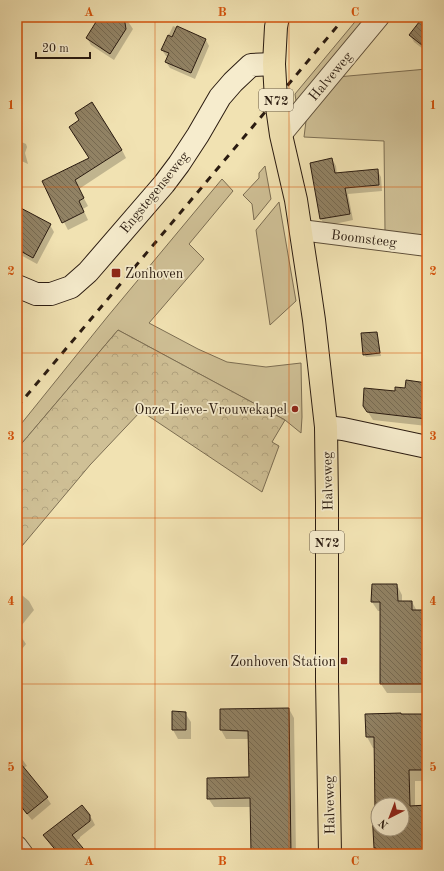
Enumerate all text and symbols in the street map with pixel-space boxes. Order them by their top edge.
text: A [84,6,94,19]
text: B [217,6,227,19]
text: C [351,6,359,19]
scale bar [36,34,90,60]
text: 20 m [42,43,69,55]
street label: Halveweg [306,49,355,104]
road number: N72 [259,89,293,111]
text: 1 [7,99,15,112]
text: 1 [429,99,437,112]
street label: Engstegenseweg [118,149,192,236]
street label: Boomsteeg [330,228,398,250]
text: 2 [7,265,15,278]
text: 2 [429,265,437,278]
marker: Zonhoven [110,267,122,279]
place label: Zonhoven [125,267,184,281]
place label: Onze-Lieve-Vrouwekapel [135,403,287,417]
marker: Onze-Lieve-Vrouwekapel [290,404,300,414]
text: 3 [7,430,15,443]
text: 3 [429,430,437,443]
street label: Halveweg [320,451,336,511]
road number: N72 [310,531,344,553]
text: 4 [7,595,15,608]
text: 4 [429,595,437,608]
place label: Zonhoven Station [230,655,336,669]
marker: Zonhoven Station [339,656,349,666]
text: 5 [7,761,15,774]
text: 5 [429,761,437,774]
street label: Halveweg [322,775,338,835]
north arrow [370,797,410,837]
text: N [377,816,391,830]
text: A [84,855,94,868]
text: B [217,855,227,868]
text: C [351,855,359,868]

